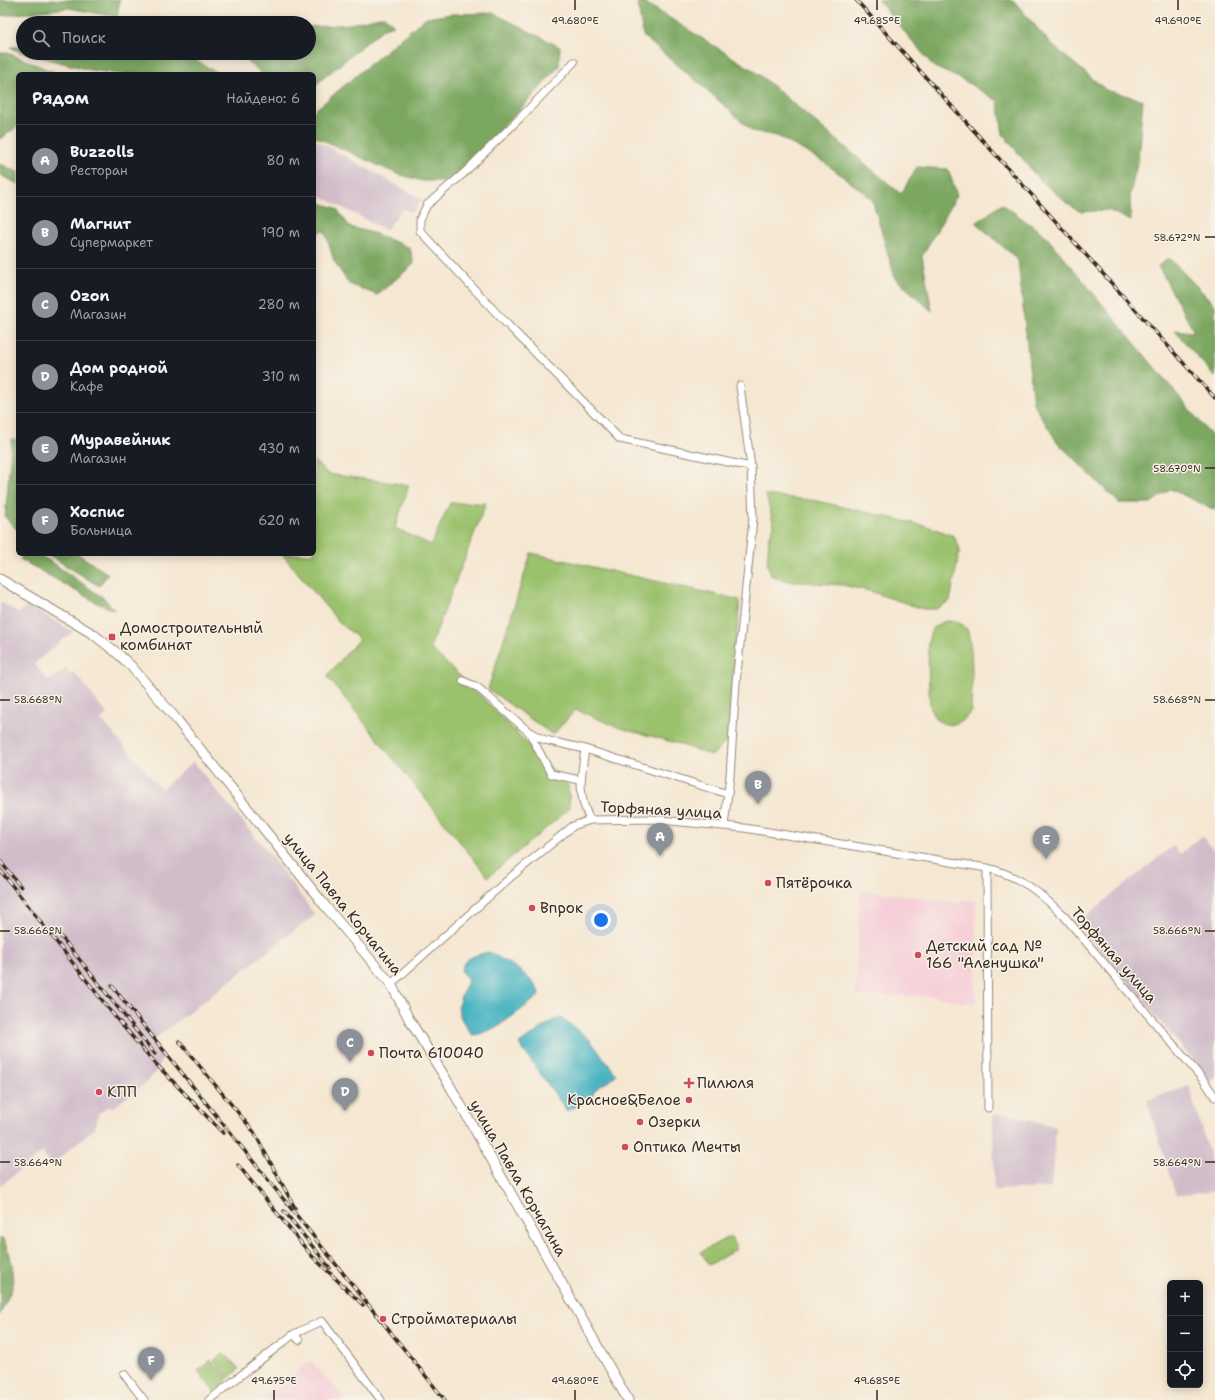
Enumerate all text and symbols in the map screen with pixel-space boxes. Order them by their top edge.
text: 49.680°E [551,14,599,27]
text: 49.685°E [854,14,900,27]
text: 49.690°E [1154,14,1202,27]
search box [16,16,316,60]
icon: search [30,27,52,49]
text: Поиск [62,28,106,48]
text: Рядом [32,87,89,109]
text: Найдено: 6 [226,90,300,107]
text: Buzzolls [70,142,134,162]
text: A [40,152,50,169]
text: 80 m [266,152,300,169]
text: Ресторан [70,162,128,179]
text: Магнит [70,214,131,234]
text: B [41,224,49,241]
text: 190 m [261,224,300,241]
text: 58.672°N [1154,231,1200,244]
text: Супермаркет [70,234,153,251]
text: Ozon [70,286,110,306]
text: C [41,296,49,313]
text: 280 m [258,296,300,313]
text: Магазин [70,306,126,323]
text: Дом родной [70,358,168,378]
text: D [40,368,50,385]
text: 310 m [262,368,300,385]
text: Кафе [70,378,104,395]
text: Муравейник [70,430,171,450]
text: E [41,440,49,457]
text: 430 m [258,440,300,457]
text: Магазин [70,450,126,467]
text: 58.670°N [1153,462,1201,475]
text: Хоспис [70,502,125,522]
text: F [41,512,49,529]
text: 620 m [258,512,300,529]
text: Больница [70,522,132,539]
place label: Домостроительный комбинат [120,618,263,655]
marker: Домостроительный комбинат [107,632,117,642]
text: 58.668°N [14,693,62,706]
text: 58.668°N [1153,693,1201,706]
pin: B [745,771,771,804]
street label: Торфяная улица [600,797,723,823]
pin: A [647,823,673,856]
pin: E [1033,826,1059,859]
street label: улица Павла Корчагина [279,829,407,980]
place label: Пятёрочка [776,873,853,893]
marker: Пятёрочка [763,878,773,888]
place label: Впрок [540,898,583,918]
marker: Впрок [527,903,537,913]
street label: Торфяная улица [1067,903,1162,1008]
your location [591,910,611,930]
text: 58.666°N [14,924,62,937]
text: 58.666°N [1153,924,1201,937]
place label: Детский сад № 166 "Аленушка" [926,936,1044,973]
marker: Детский сад № 166 "Аленушка" [913,950,923,960]
pin: C [337,1029,363,1062]
place label: Почта 610040 [379,1043,484,1063]
marker: Почта 610040 [366,1048,376,1058]
place label: Пилюля [697,1073,754,1093]
pin: D [332,1078,358,1111]
marker: Пилюля [684,1078,694,1088]
place label: КПП [107,1082,137,1102]
marker: КПП [94,1087,104,1097]
place label: Красное&Белое [567,1090,681,1110]
marker: Красное&Белое [684,1095,694,1105]
street label: улица Павла Корчагина [465,1096,572,1261]
place label: Озерки [648,1112,701,1132]
marker: Озерки [635,1117,645,1127]
place label: Оптика Мечты [633,1137,741,1157]
marker: Оптика Мечты [620,1142,630,1152]
text: 58.664°N [14,1156,62,1169]
text: 58.664°N [1153,1156,1201,1169]
map controls [1167,1280,1203,1388]
button: + [1167,1280,1203,1316]
place label: Стройматериалы [391,1309,517,1329]
marker: Стройматериалы [378,1314,388,1324]
button: − [1167,1316,1203,1352]
pin: F [138,1347,164,1380]
button: locate [1167,1352,1203,1388]
text: 49.675°E [251,1374,297,1387]
text: 49.680°E [551,1374,599,1387]
text: 49.685°E [854,1374,900,1387]

